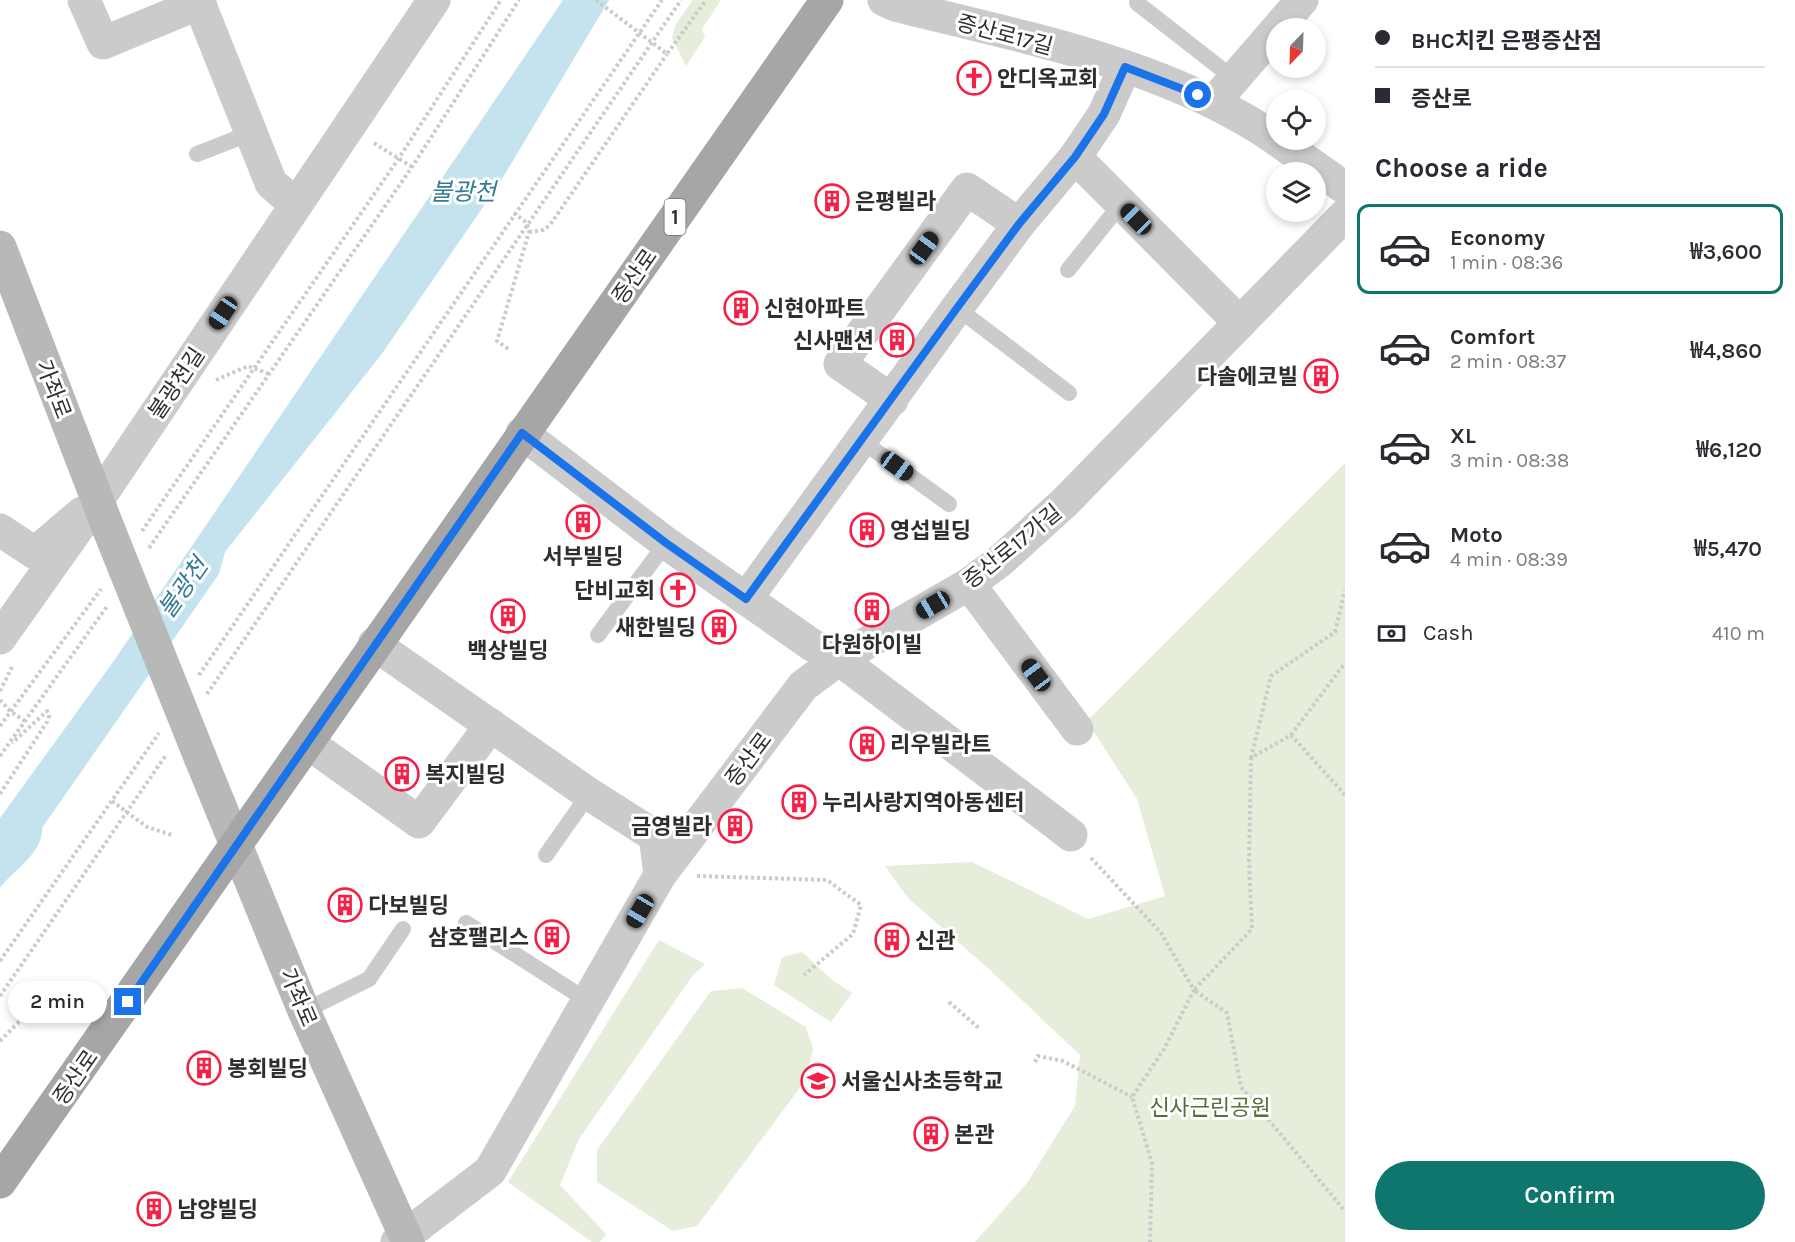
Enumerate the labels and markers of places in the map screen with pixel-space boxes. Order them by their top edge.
church icon: 안디옥교회 [956,60,992,96]
place label: 안디옥교회 [997,66,1098,92]
building icon: 은평빌라 [814,183,850,219]
place label: 은평빌라 [855,189,936,215]
building icon: 신현아파트 [723,290,759,326]
place label: 신현아파트 [764,296,865,322]
building icon: 신사맨션 [879,322,915,358]
place label: 신사맨션 [793,328,874,354]
building icon: 다솔에코빌 [1303,358,1339,394]
place label: 다솔에코빌 [1197,364,1298,390]
building icon: 서부빌딩 [565,504,601,540]
building icon: 영섭빌딩 [849,512,885,548]
place label: 영섭빌딩 [890,518,971,544]
place label: 서부빌딩 [543,544,623,570]
church icon: 단비교회 [660,572,696,608]
place label: 단비교회 [574,578,655,604]
building icon: 다원하이빌 [854,592,890,628]
building icon: 백상빌딩 [490,598,526,634]
building icon: 새한빌딩 [701,609,737,645]
place label: 새한빌딩 [615,615,696,641]
place label: 다원하이빌 [821,632,923,658]
place label: 백상빌딩 [468,638,548,664]
building icon: 리우빌라트 [849,726,885,762]
place label: 리우빌라트 [890,732,991,758]
building icon: 복지빌딩 [384,756,420,792]
place label: 복지빌딩 [425,762,506,788]
building icon: 누리사랑지역아동센터 [781,784,817,820]
place label: 누리사랑지역아동센터 [822,790,1024,816]
building icon: 금영빌라 [717,808,753,844]
place label: 금영빌라 [631,814,712,840]
building icon: 다보빌딩 [327,887,363,923]
place label: 다보빌딩 [368,893,449,919]
building icon: 삼호팰리스 [534,919,570,955]
building icon: 신관 [874,922,910,958]
place label: 삼호팰리스 [428,925,529,951]
place label: 신관 [915,928,955,954]
building icon: 봉회빌딩 [186,1050,222,1086]
place label: 봉회빌딩 [227,1056,308,1082]
school or university icon: 서울신사초등학교 [800,1063,836,1099]
place label: 서울신사초등학교 [841,1069,1003,1095]
building icon: 본관 [913,1116,949,1152]
place label: 본관 [954,1122,994,1148]
building icon: 남양빌딩 [136,1191,172,1227]
place label: 남양빌딩 [177,1197,258,1223]

